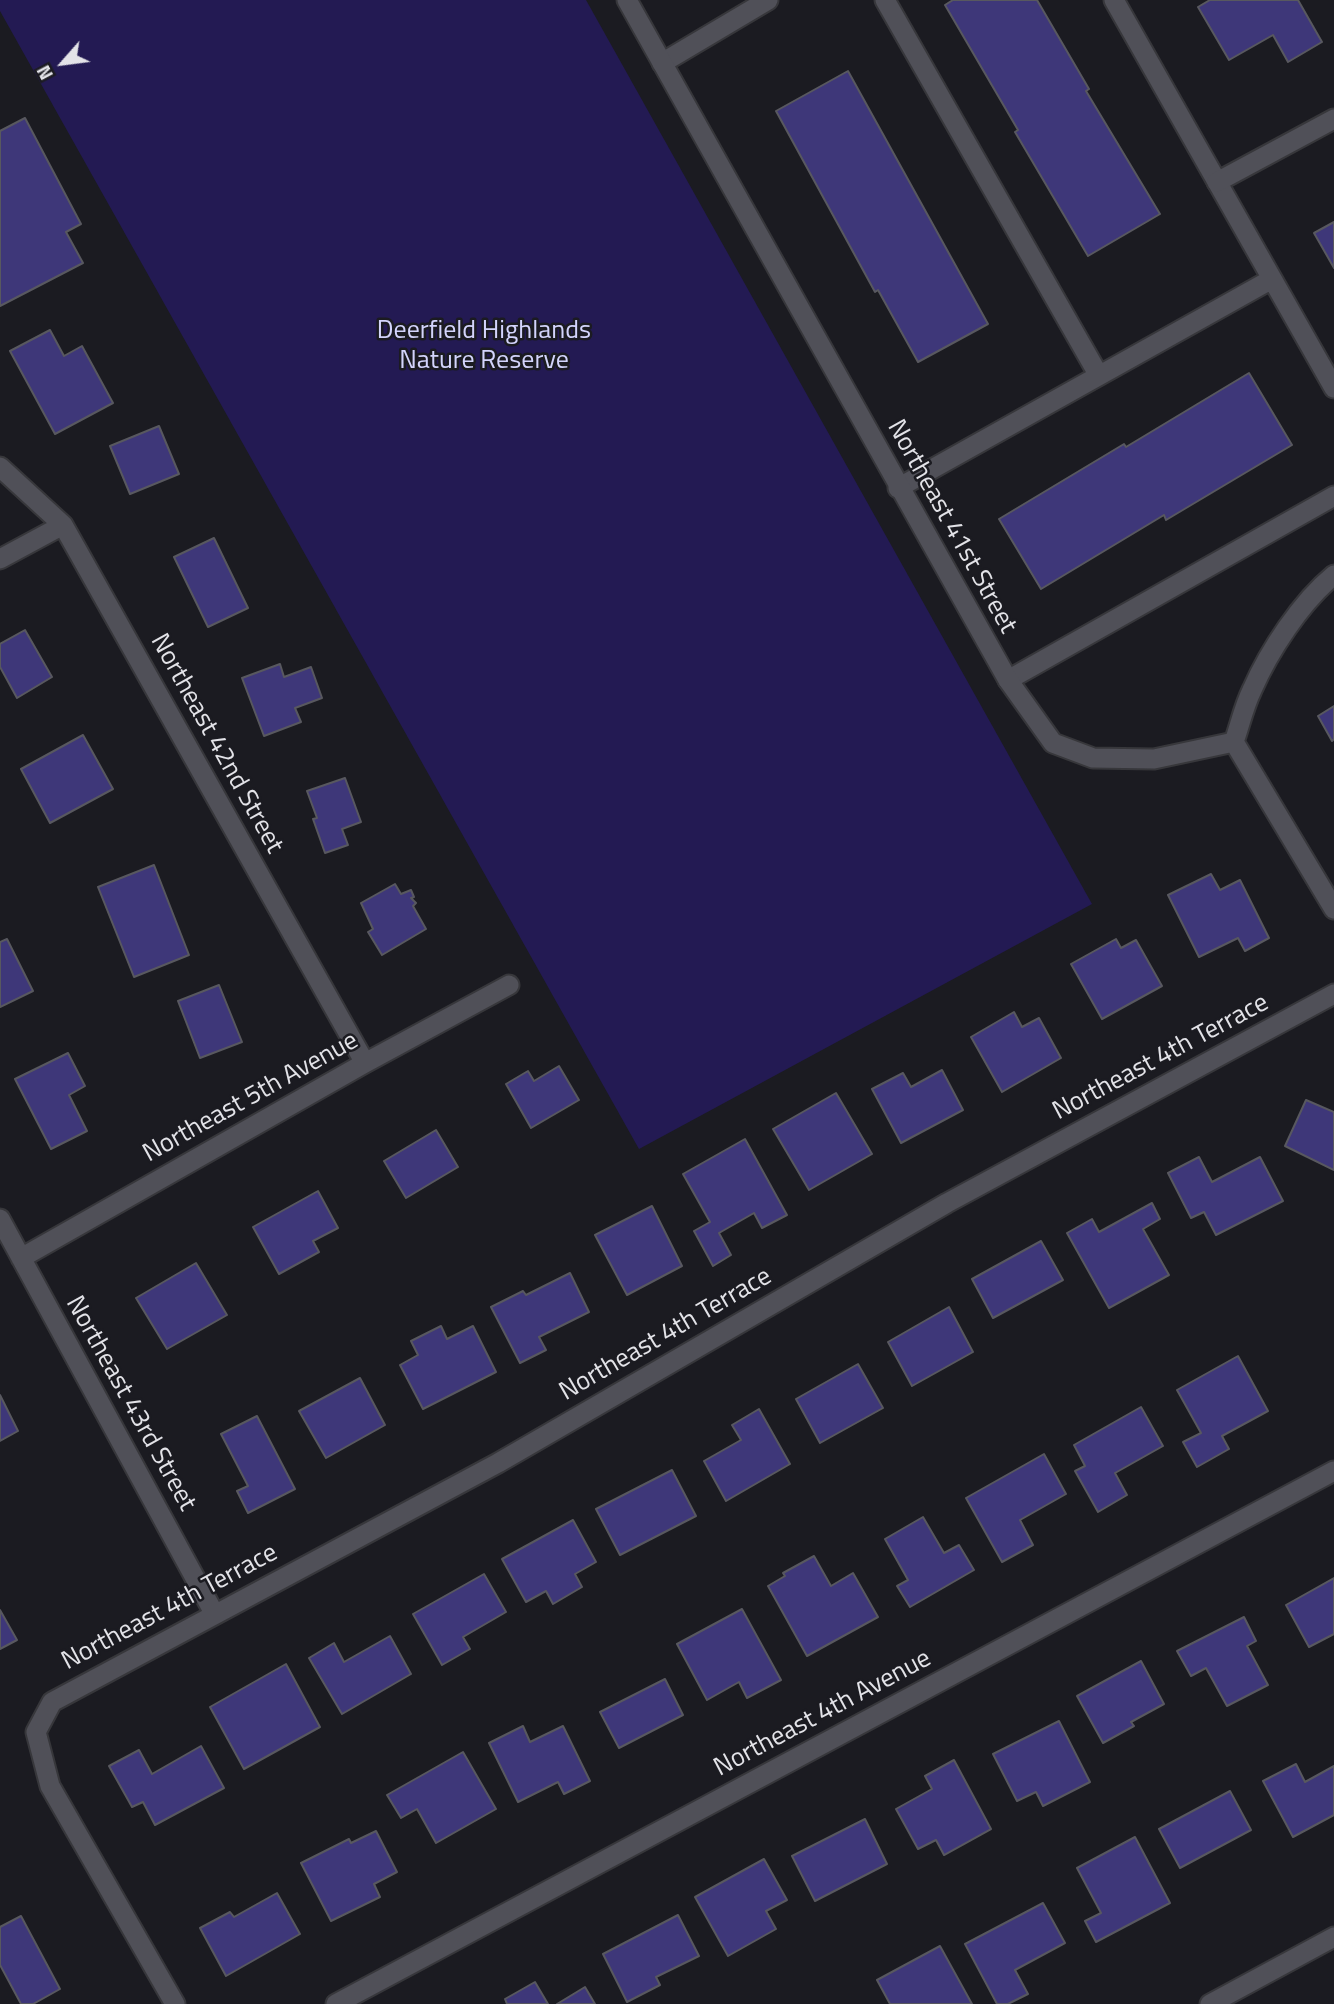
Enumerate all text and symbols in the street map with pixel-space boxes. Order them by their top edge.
north arrow [28,28,98,98]
text: N [28,60,60,86]
park label: Deerfield Highlands Nature Reserve [377,316,591,378]
street label: Northeast 41st Street [879,415,1023,639]
street label: Northeast 42nd Street [143,629,289,859]
street label: Northeast 4th Terrace [1048,988,1274,1128]
street label: Northeast 5th Avenue [138,1026,364,1170]
street label: Northeast 4th Terrace [554,1262,778,1408]
street label: Northeast 43rd Street [58,1291,202,1517]
street label: Northeast 4th Terrace [57,1538,283,1678]
street label: Northeast 4th Avenue [709,1644,937,1784]

